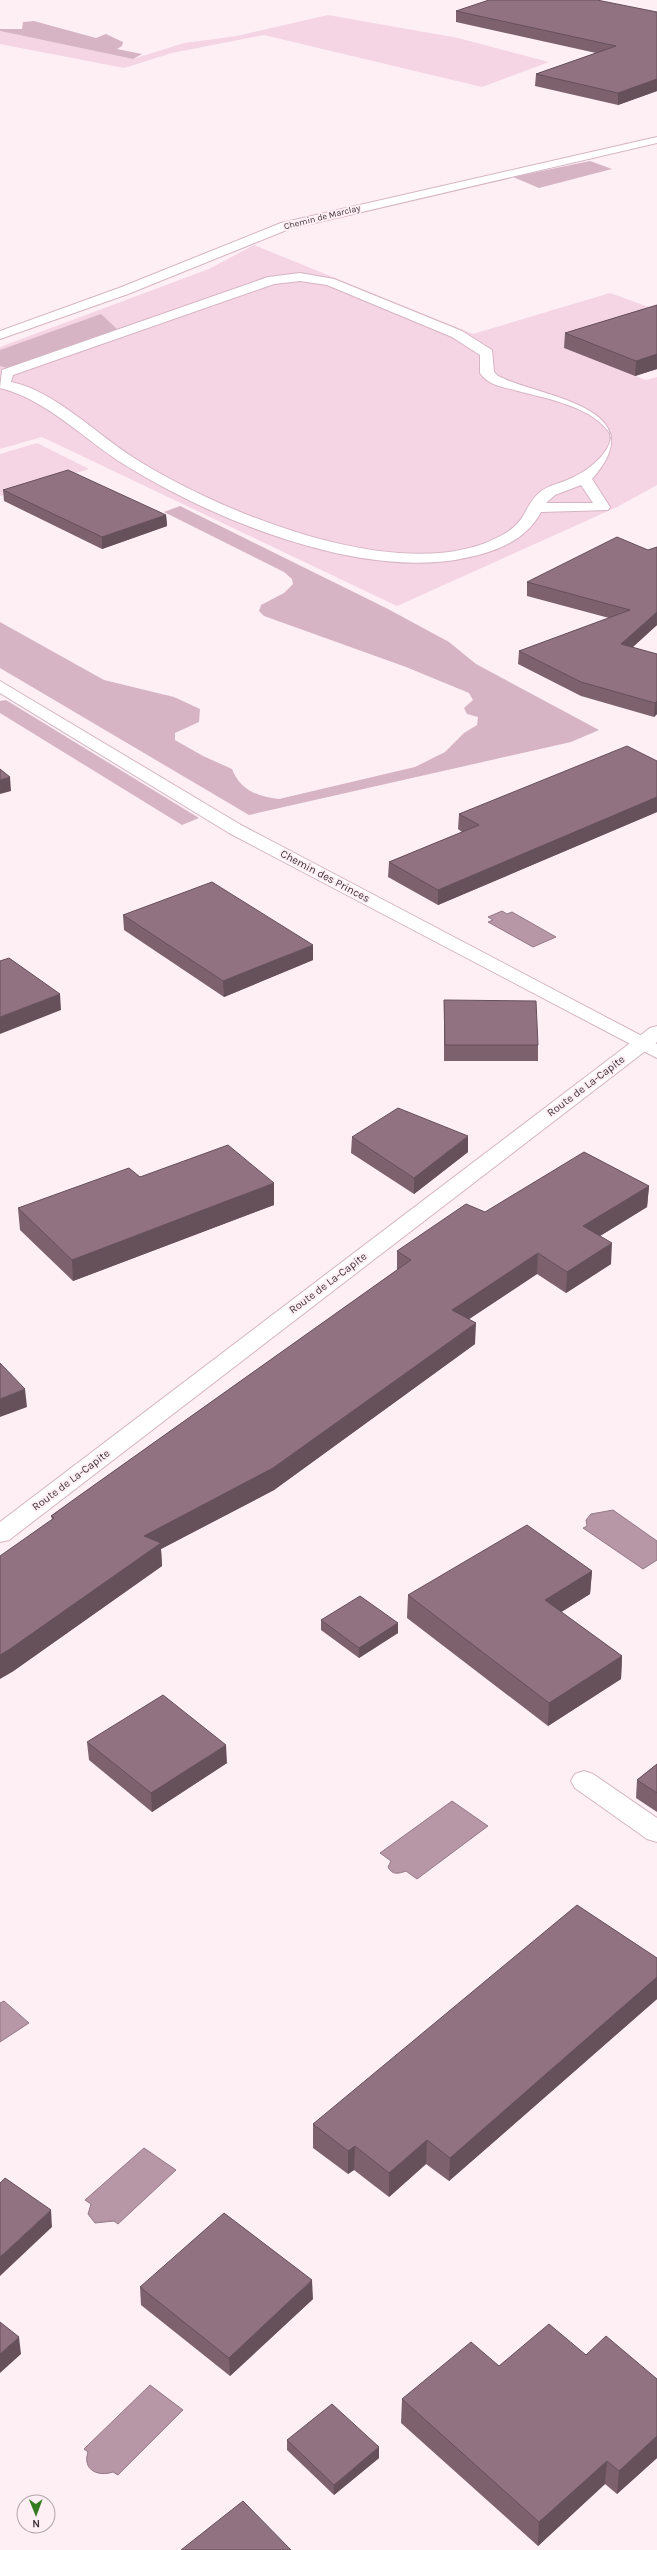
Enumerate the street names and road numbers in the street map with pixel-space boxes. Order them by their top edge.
street label: Chemin de Marclay [283,202,362,231]
street label: Chemin des Princes [278,847,372,905]
street label: Route de La-Capite [545,1052,628,1119]
street label: Route de La-Capite [287,1249,370,1316]
street label: Route de La-Capite [30,1446,113,1513]

